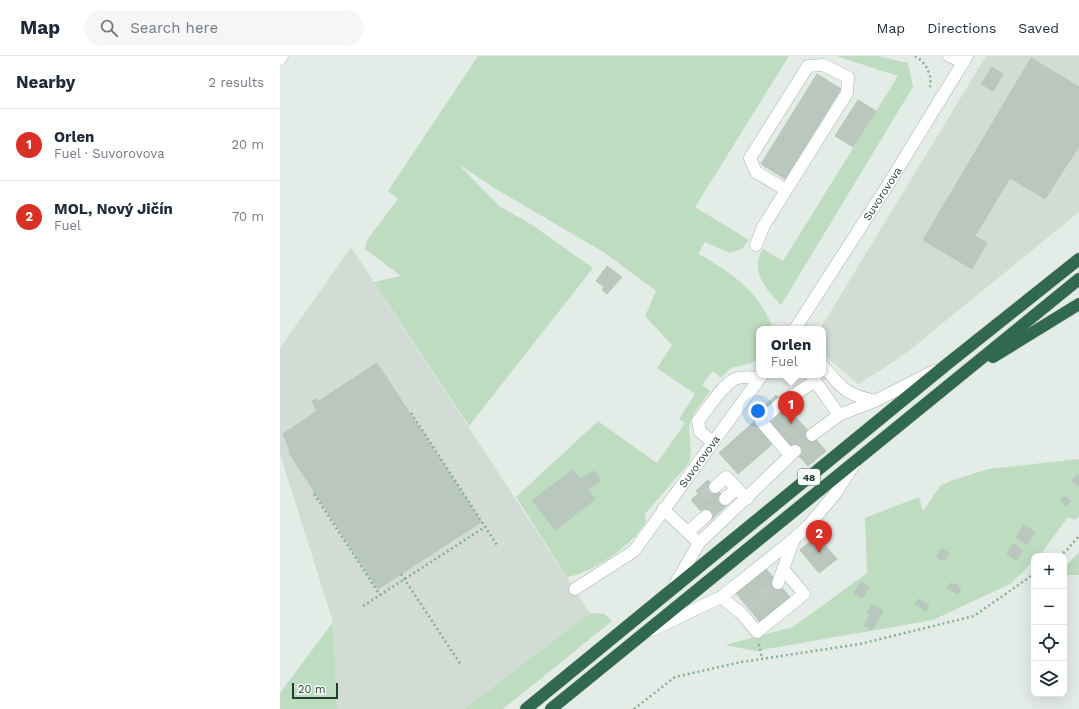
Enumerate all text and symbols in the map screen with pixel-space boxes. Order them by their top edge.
search box [84,10,364,46]
text: Map [20,16,60,39]
icon: search [98,17,120,39]
text: Search here [130,19,218,37]
text: Map [877,20,905,36]
text: Directions [927,20,996,36]
text: Saved [1018,20,1059,36]
text: Nearby [16,72,75,92]
text: 2 results [209,75,264,90]
text: Orlen [54,128,94,146]
text: 1 [26,137,32,152]
text: 20 m [232,137,264,152]
text: Fuel · Suvorovova [54,146,165,161]
street label: Suvorovova [860,164,904,223]
text: MOL, Nový Jičín [54,200,173,218]
text: 2 [25,209,33,224]
text: 70 m [232,209,264,224]
text: Fuel [54,218,81,233]
popup [756,326,826,378]
text: Orlen [771,336,811,354]
text: Fuel [771,354,798,369]
pin: 1 [778,391,804,424]
your location [748,401,768,421]
street label: Suvorovova [676,433,722,490]
road number: 48 [798,469,820,485]
pin: 2 [806,520,832,553]
map controls [1031,553,1067,697]
button: + [1031,553,1067,589]
button: − [1031,589,1067,625]
button: locate [1031,625,1067,661]
button: layers [1031,661,1067,697]
scale bar [292,681,338,700]
text: 20 m [298,683,326,696]

